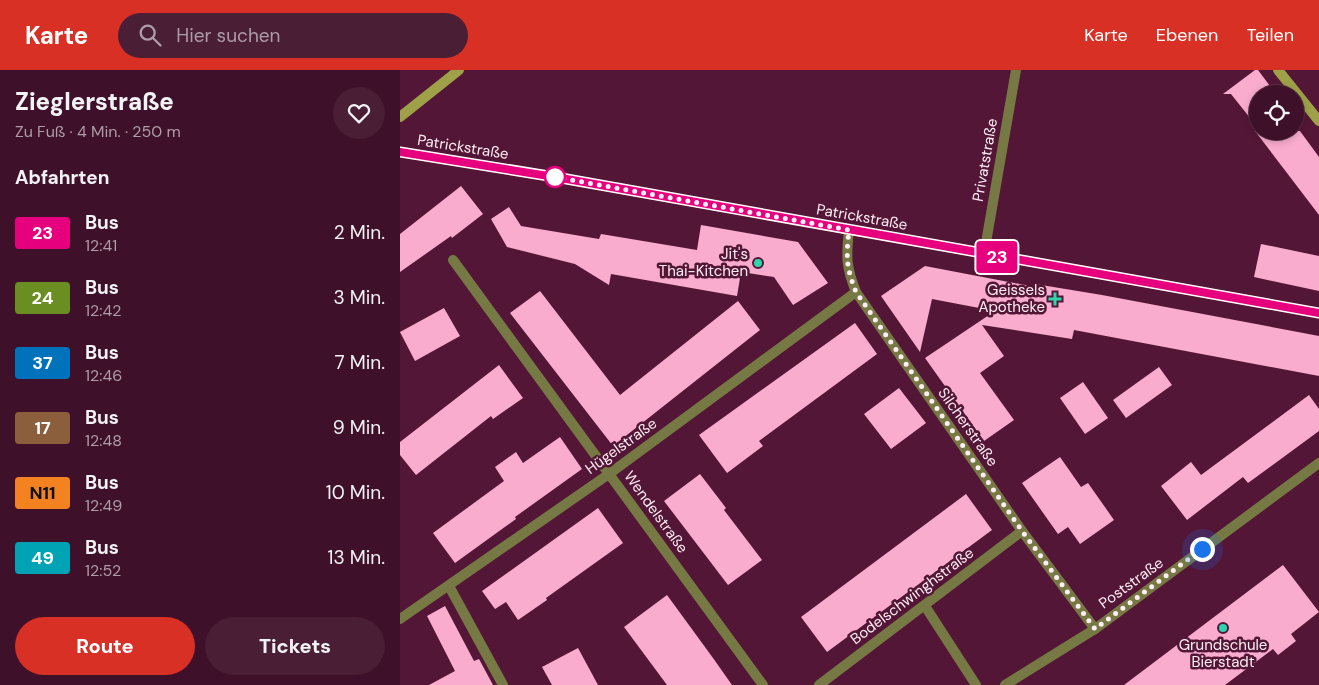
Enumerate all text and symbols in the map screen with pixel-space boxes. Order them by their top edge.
search box [118,13,468,58]
text: Karte [25,20,88,51]
icon: search [136,21,164,49]
text: Hier suchen [176,23,281,48]
text: Karte [1084,23,1128,47]
text: Ebenen [1156,23,1218,47]
text: Teilen [1246,23,1294,47]
map controls [1249,85,1304,140]
button: locate [1249,85,1304,140]
text: Zieglerstraße [15,86,174,117]
button: heart [333,87,385,139]
street label: Privatstraße [968,117,1002,203]
text: Zu Fuß · 4 Min. · 250 m [15,121,181,142]
street label: Patrickstraße [416,130,510,164]
text: Abfahrten [15,165,109,190]
unlabelled marker [544,166,566,188]
street label: Patrickstraße [815,199,909,235]
text: Bus [85,210,119,235]
text: 2 Min. [334,220,385,245]
text: 23 [32,221,53,245]
text: 12:41 [85,235,117,256]
line badge: 23 [974,241,1020,273]
place label: Jit's Thai-Kitchen [659,244,748,281]
text: 23 [986,245,1008,269]
marker: Jit's Thai-Kitchen [752,257,764,269]
text: Bus [85,275,119,300]
place label: Geissels Apotheke [978,280,1045,317]
text: 3 Min. [334,285,385,310]
text: 24 [32,286,53,310]
marker: Geissels Apotheke [1049,293,1061,305]
text: 12:42 [85,300,121,321]
text: Bus [85,340,119,365]
text: 7 Min. [335,350,385,375]
text: 37 [32,351,53,375]
text: 12:46 [85,365,122,386]
street label: Silcherstraße [933,384,1003,470]
text: Bus [85,405,119,430]
street label: Hügelstraße [581,413,661,479]
text: 9 Min. [333,415,385,440]
text: 17 [34,416,51,440]
text: 12:48 [85,430,122,451]
street label: Wendelstraße [619,467,693,557]
text: Bus [85,470,119,495]
text: 10 Min. [326,480,385,505]
text: N11 [29,481,56,505]
text: 12:49 [85,495,122,516]
text: Bus [85,535,119,560]
your location [1190,537,1215,562]
street label: Bodelschwinghstraße [846,543,978,649]
text: 13 Min. [328,545,385,570]
text: 49 [31,546,54,570]
street label: Poststraße [1095,553,1167,613]
text: 12:52 [85,560,121,581]
button: Route [15,617,195,675]
button: Tickets [205,617,385,675]
marker: Grundschule Bierstadt [1217,622,1229,634]
place label: Grundschule Bierstadt [1179,635,1267,672]

